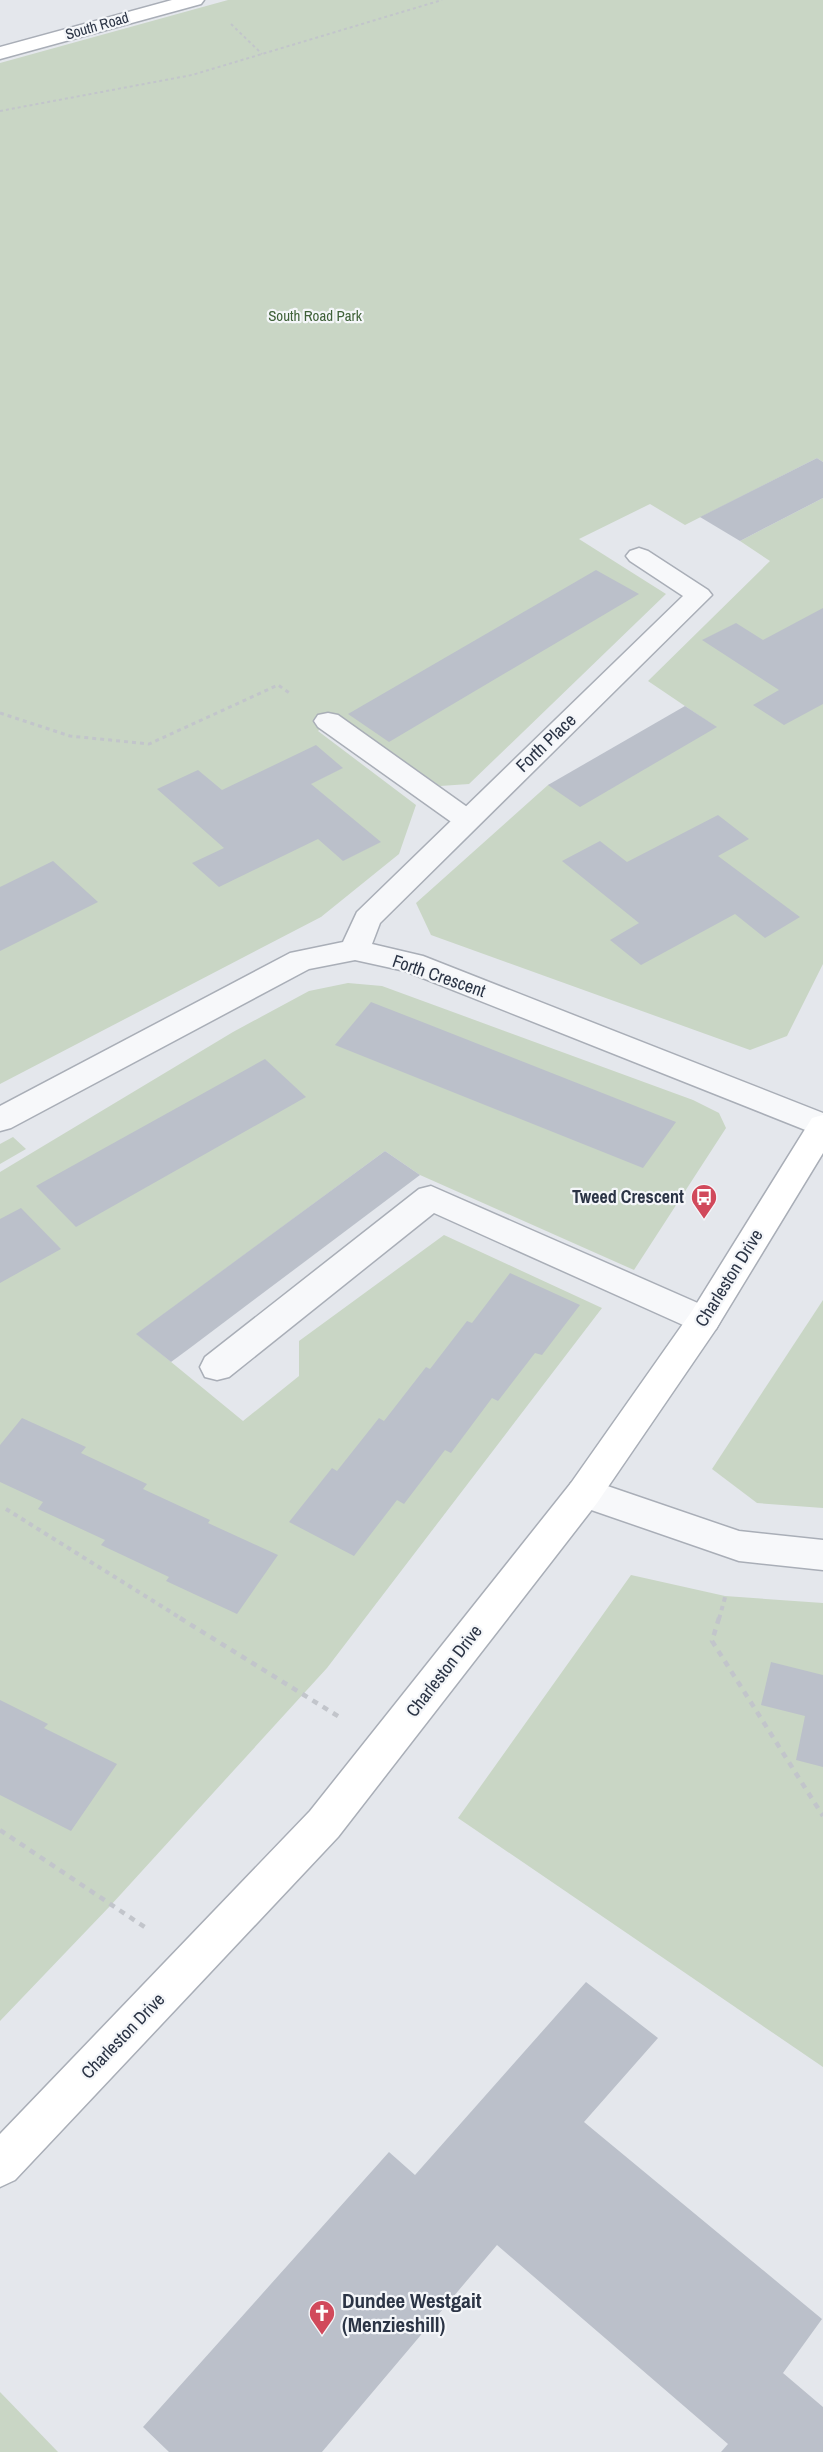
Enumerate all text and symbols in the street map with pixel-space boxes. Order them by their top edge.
street label: South Road [63,6,131,45]
park label: South Road Park [268,305,363,326]
street label: Forth Place [510,708,581,778]
street label: Forth Crescent [389,948,489,1003]
bus stop icon: Tweed Crescent [689,1182,719,1220]
place label: Tweed Crescent [572,1184,684,1209]
street label: Charleston Drive [689,1224,769,1331]
street label: Charleston Drive [400,1619,488,1722]
street label: Charleston Drive [75,1987,170,2084]
place label: Dundee Westgait (Menzieshill) [342,2286,482,2339]
church icon: Dundee Westgait (Menzieshill) [307,2298,337,2336]

